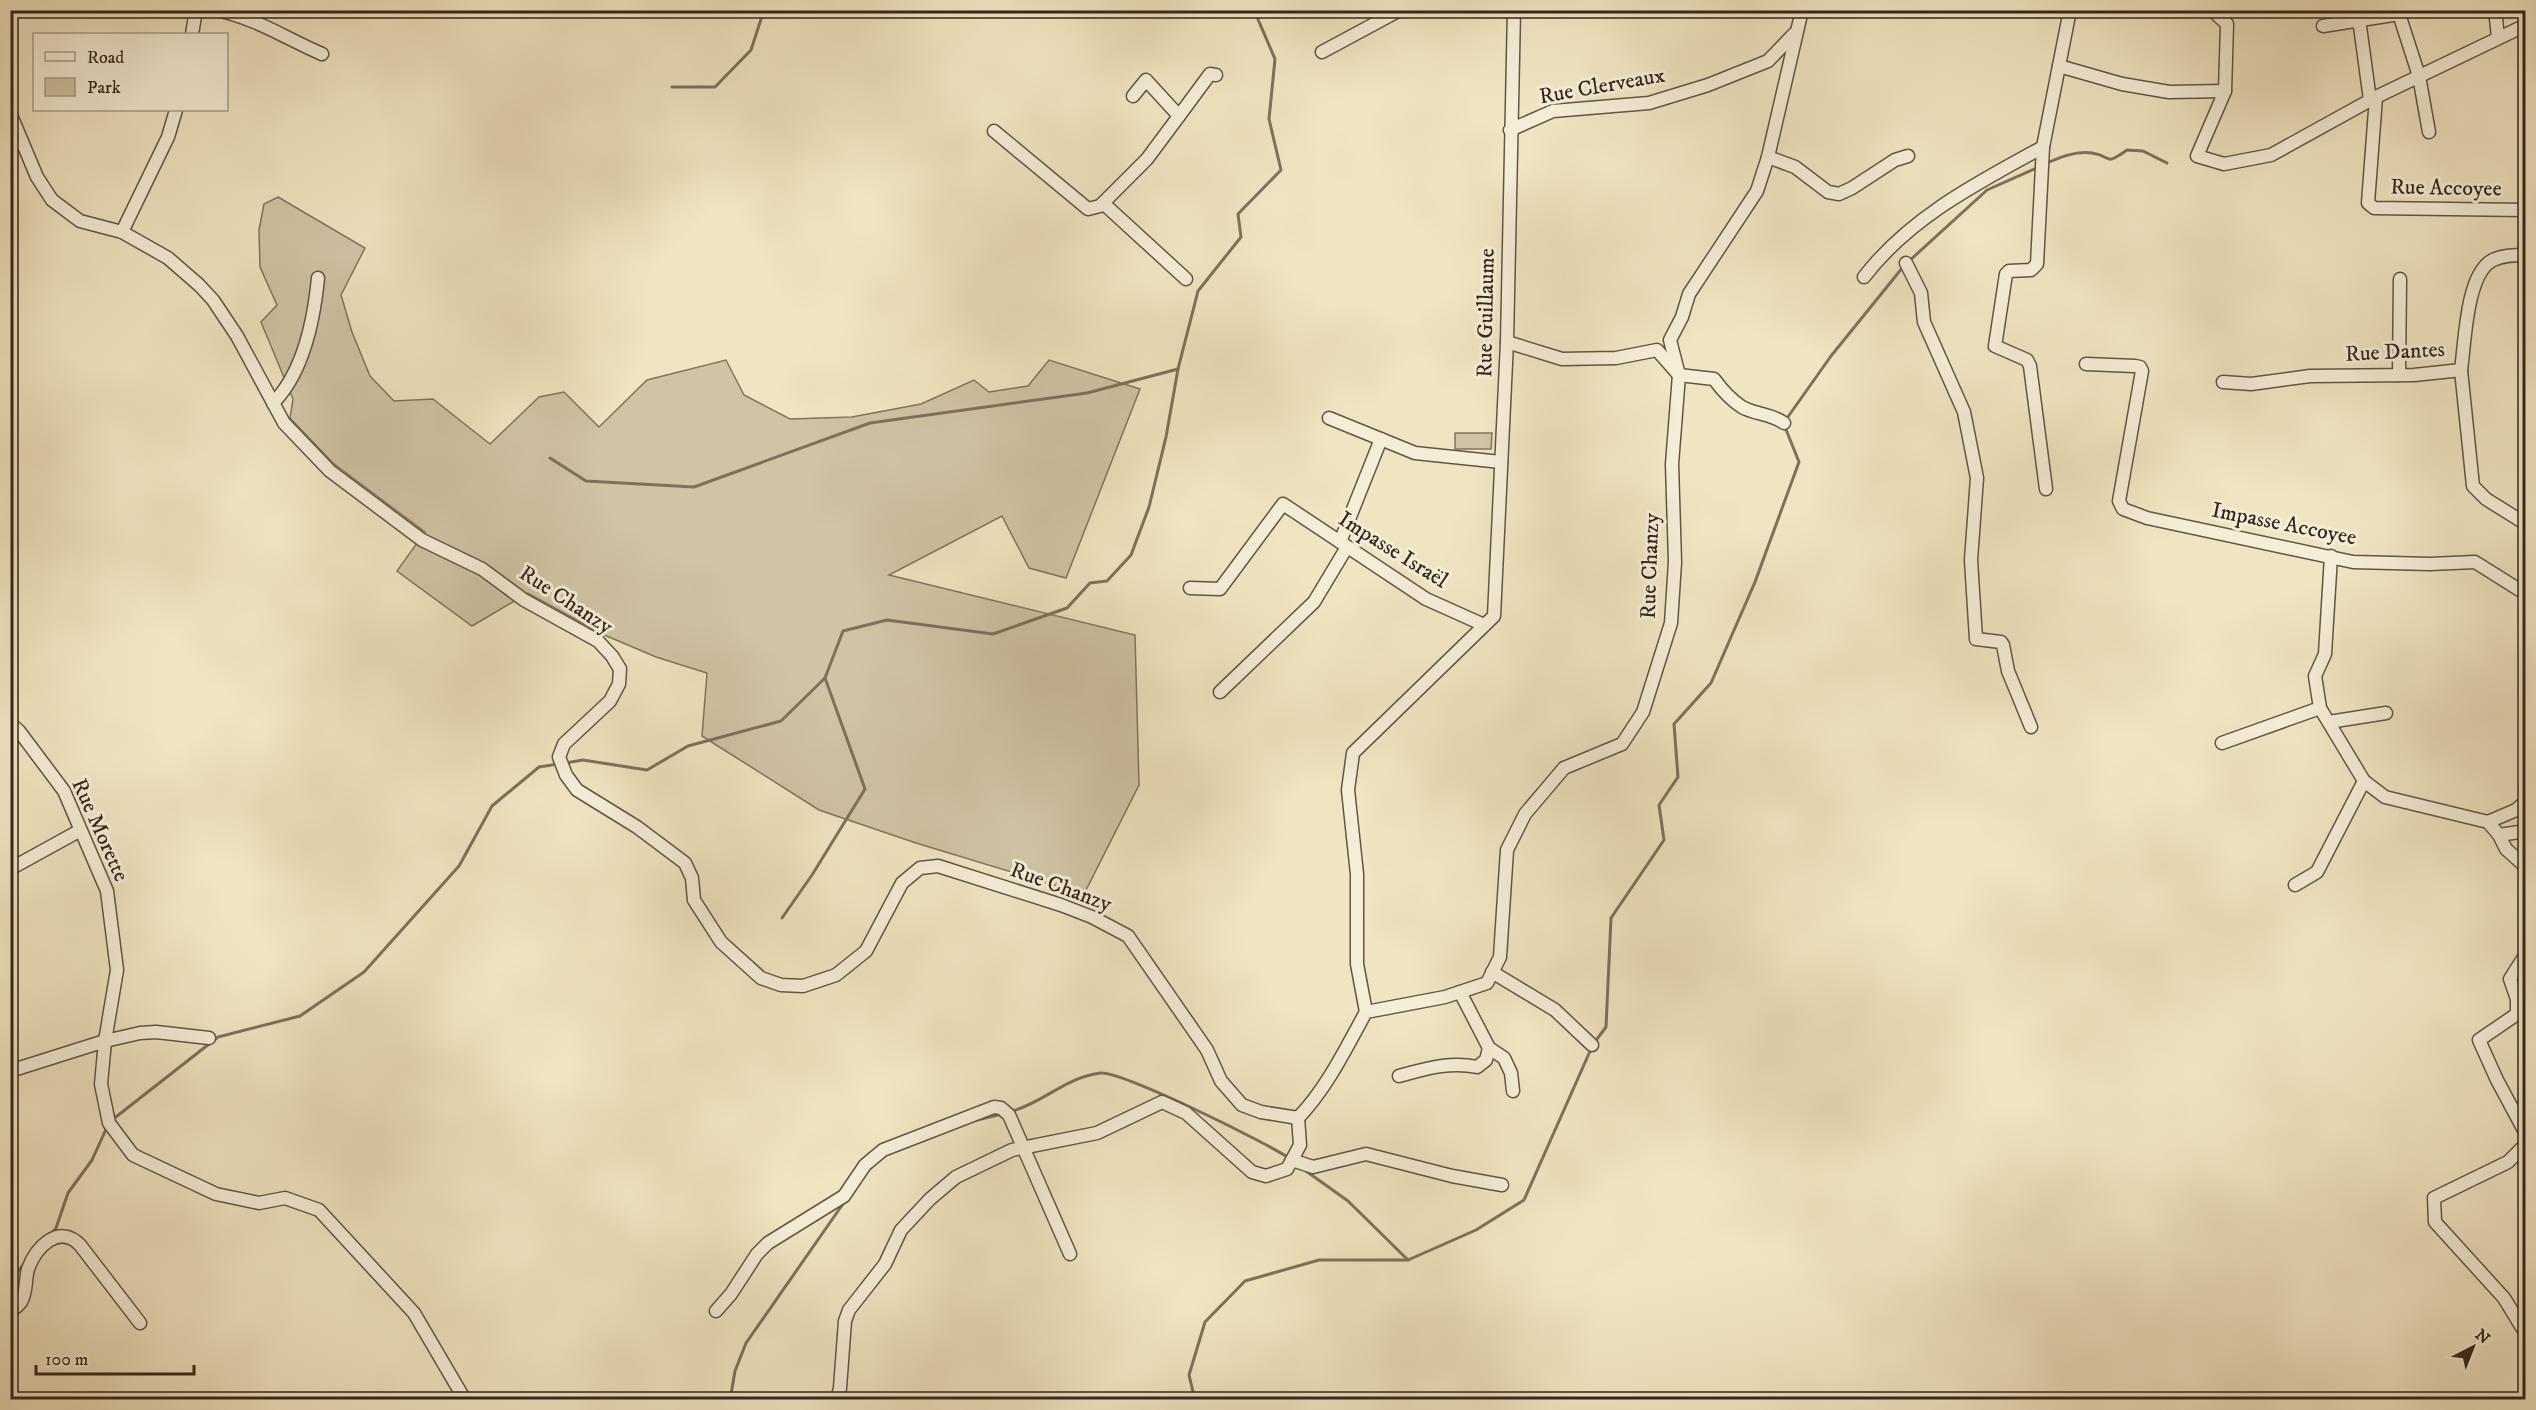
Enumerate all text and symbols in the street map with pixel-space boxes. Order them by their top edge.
legend [33,33,228,111]
text: Road [87,47,124,69]
street label: Rue Clerveaux [1537,62,1667,110]
text: Park [87,77,121,99]
street label: Rue Accoyee [2390,174,2502,202]
street label: Rue Guillaume [1471,248,1501,378]
street label: Rue Dantes [2345,336,2445,368]
street label: Impasse Accoyee [2209,497,2359,551]
street label: Impasse Israël [1333,506,1453,595]
street label: Rue Chanzy [1635,512,1665,619]
street label: Rue Chanzy [514,560,618,640]
street label: Rue Morette [65,774,135,886]
street label: Rue Chanzy [1007,856,1116,918]
north arrow [2443,1317,2503,1377]
text: N [2471,1325,2494,1348]
scale bar [36,1338,194,1376]
text: 100 m [45,1349,88,1371]

